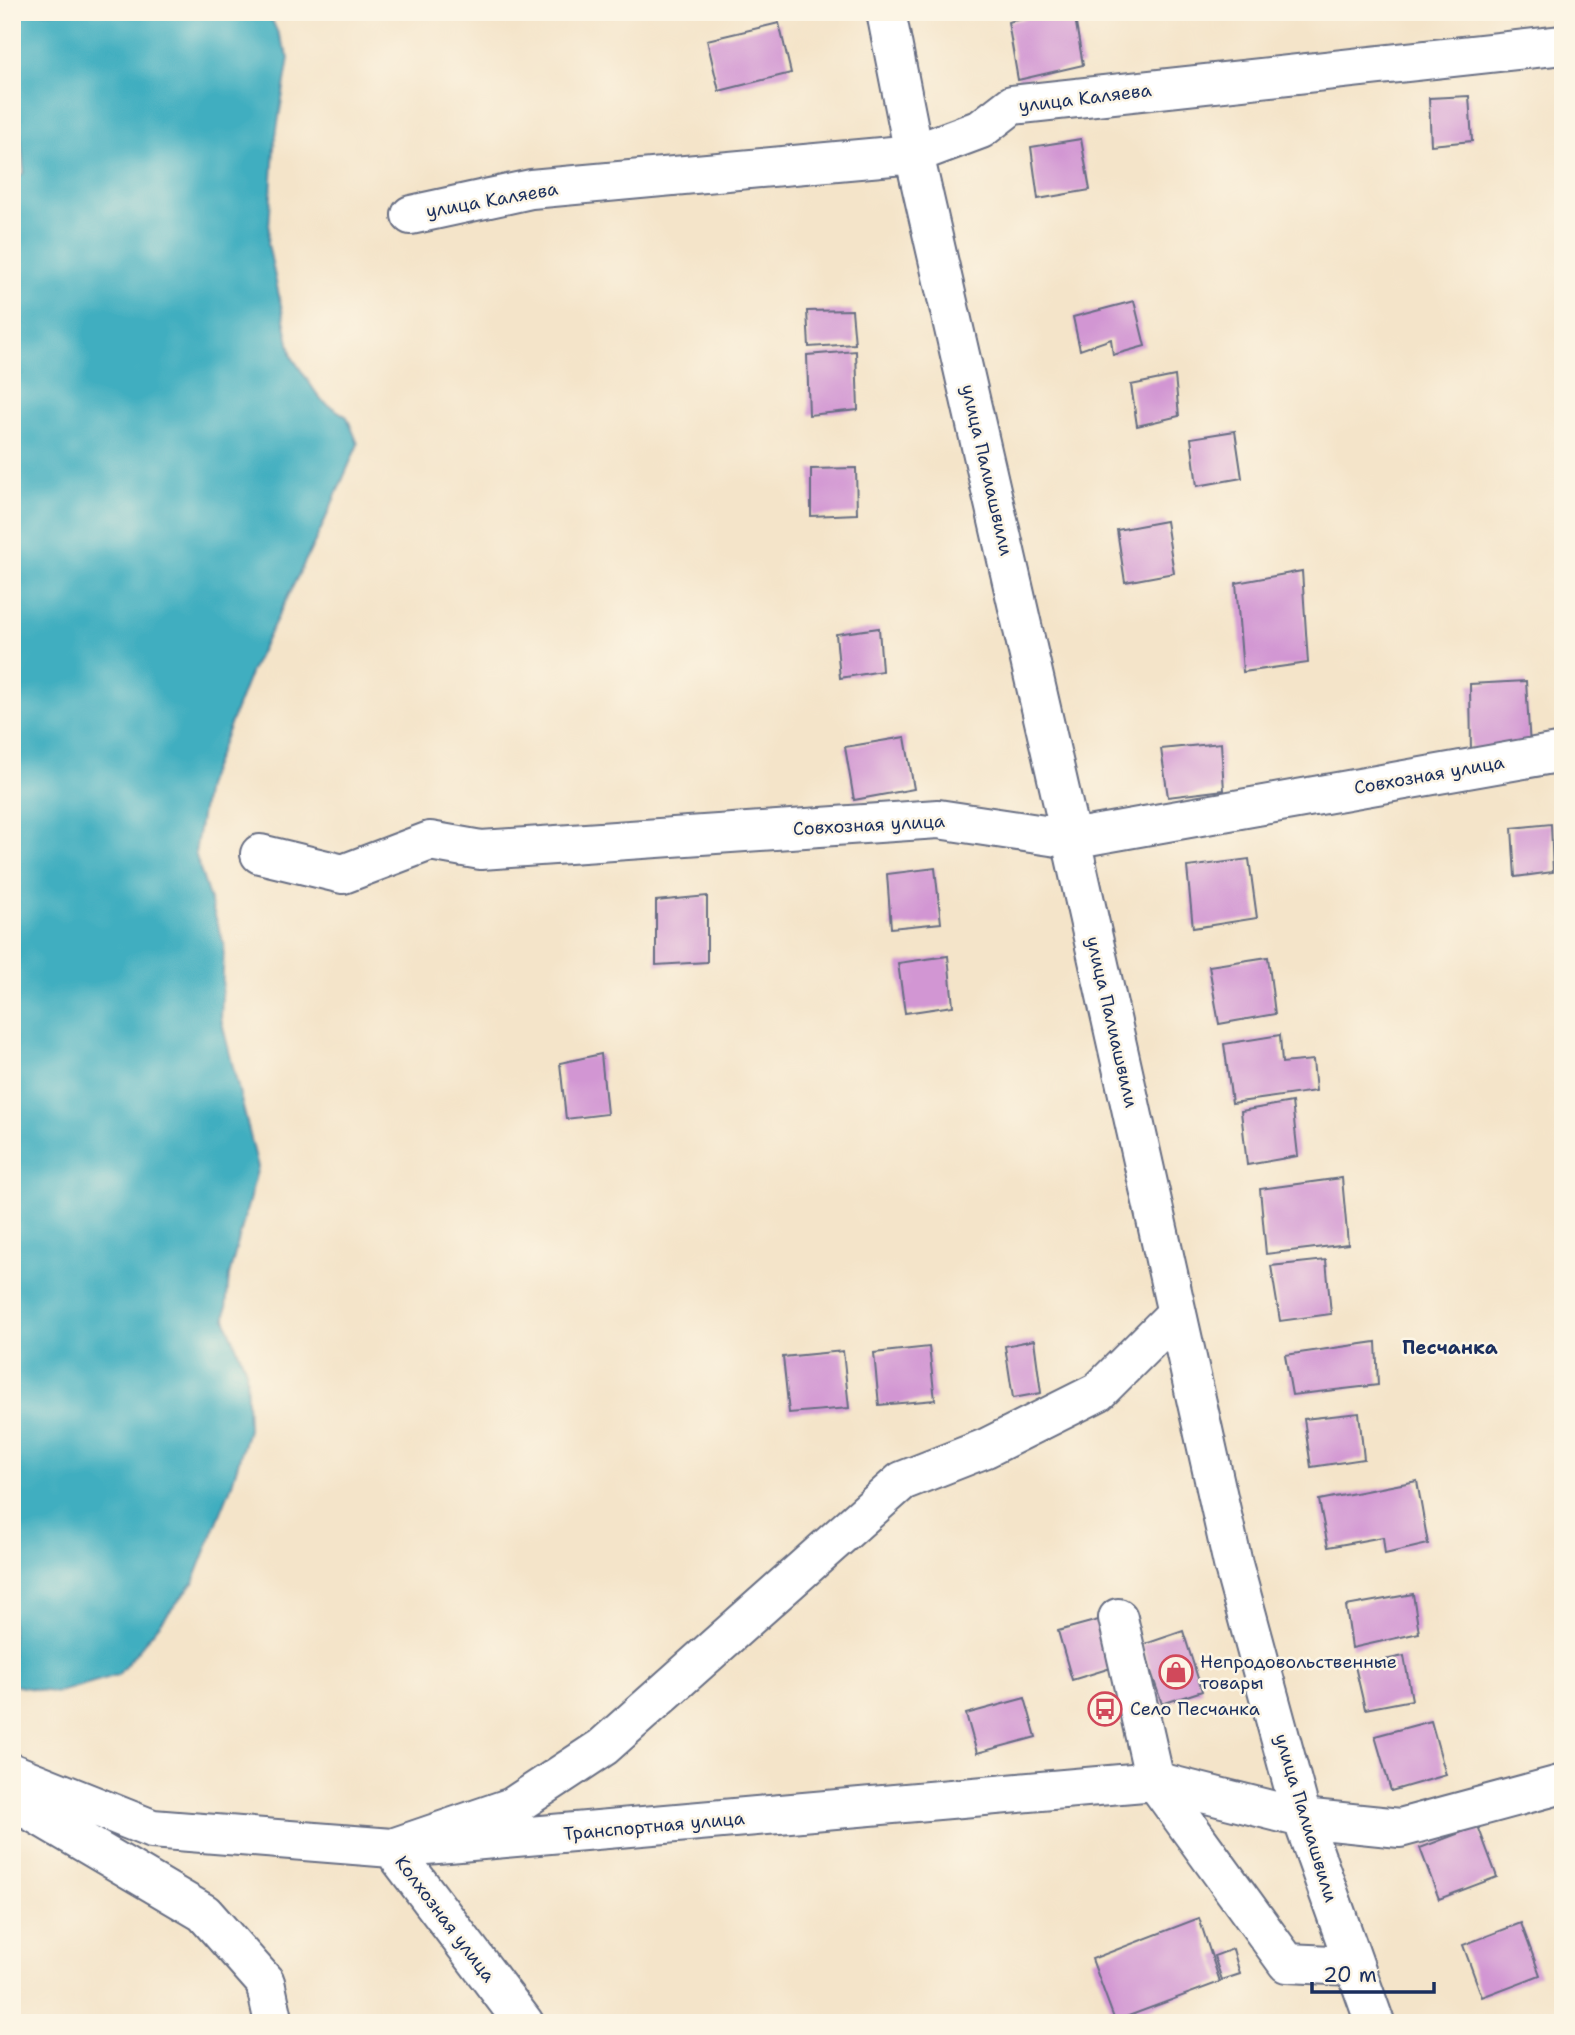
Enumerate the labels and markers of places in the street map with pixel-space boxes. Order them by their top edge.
place label: Непродовольственные товары [1200,1650,1397,1695]
shop icon: Непродовольственные товары [1157,1653,1195,1691]
bus stop icon: Село Песчанка [1086,1690,1124,1728]
place label: Село Песчанка [1130,1697,1260,1721]

